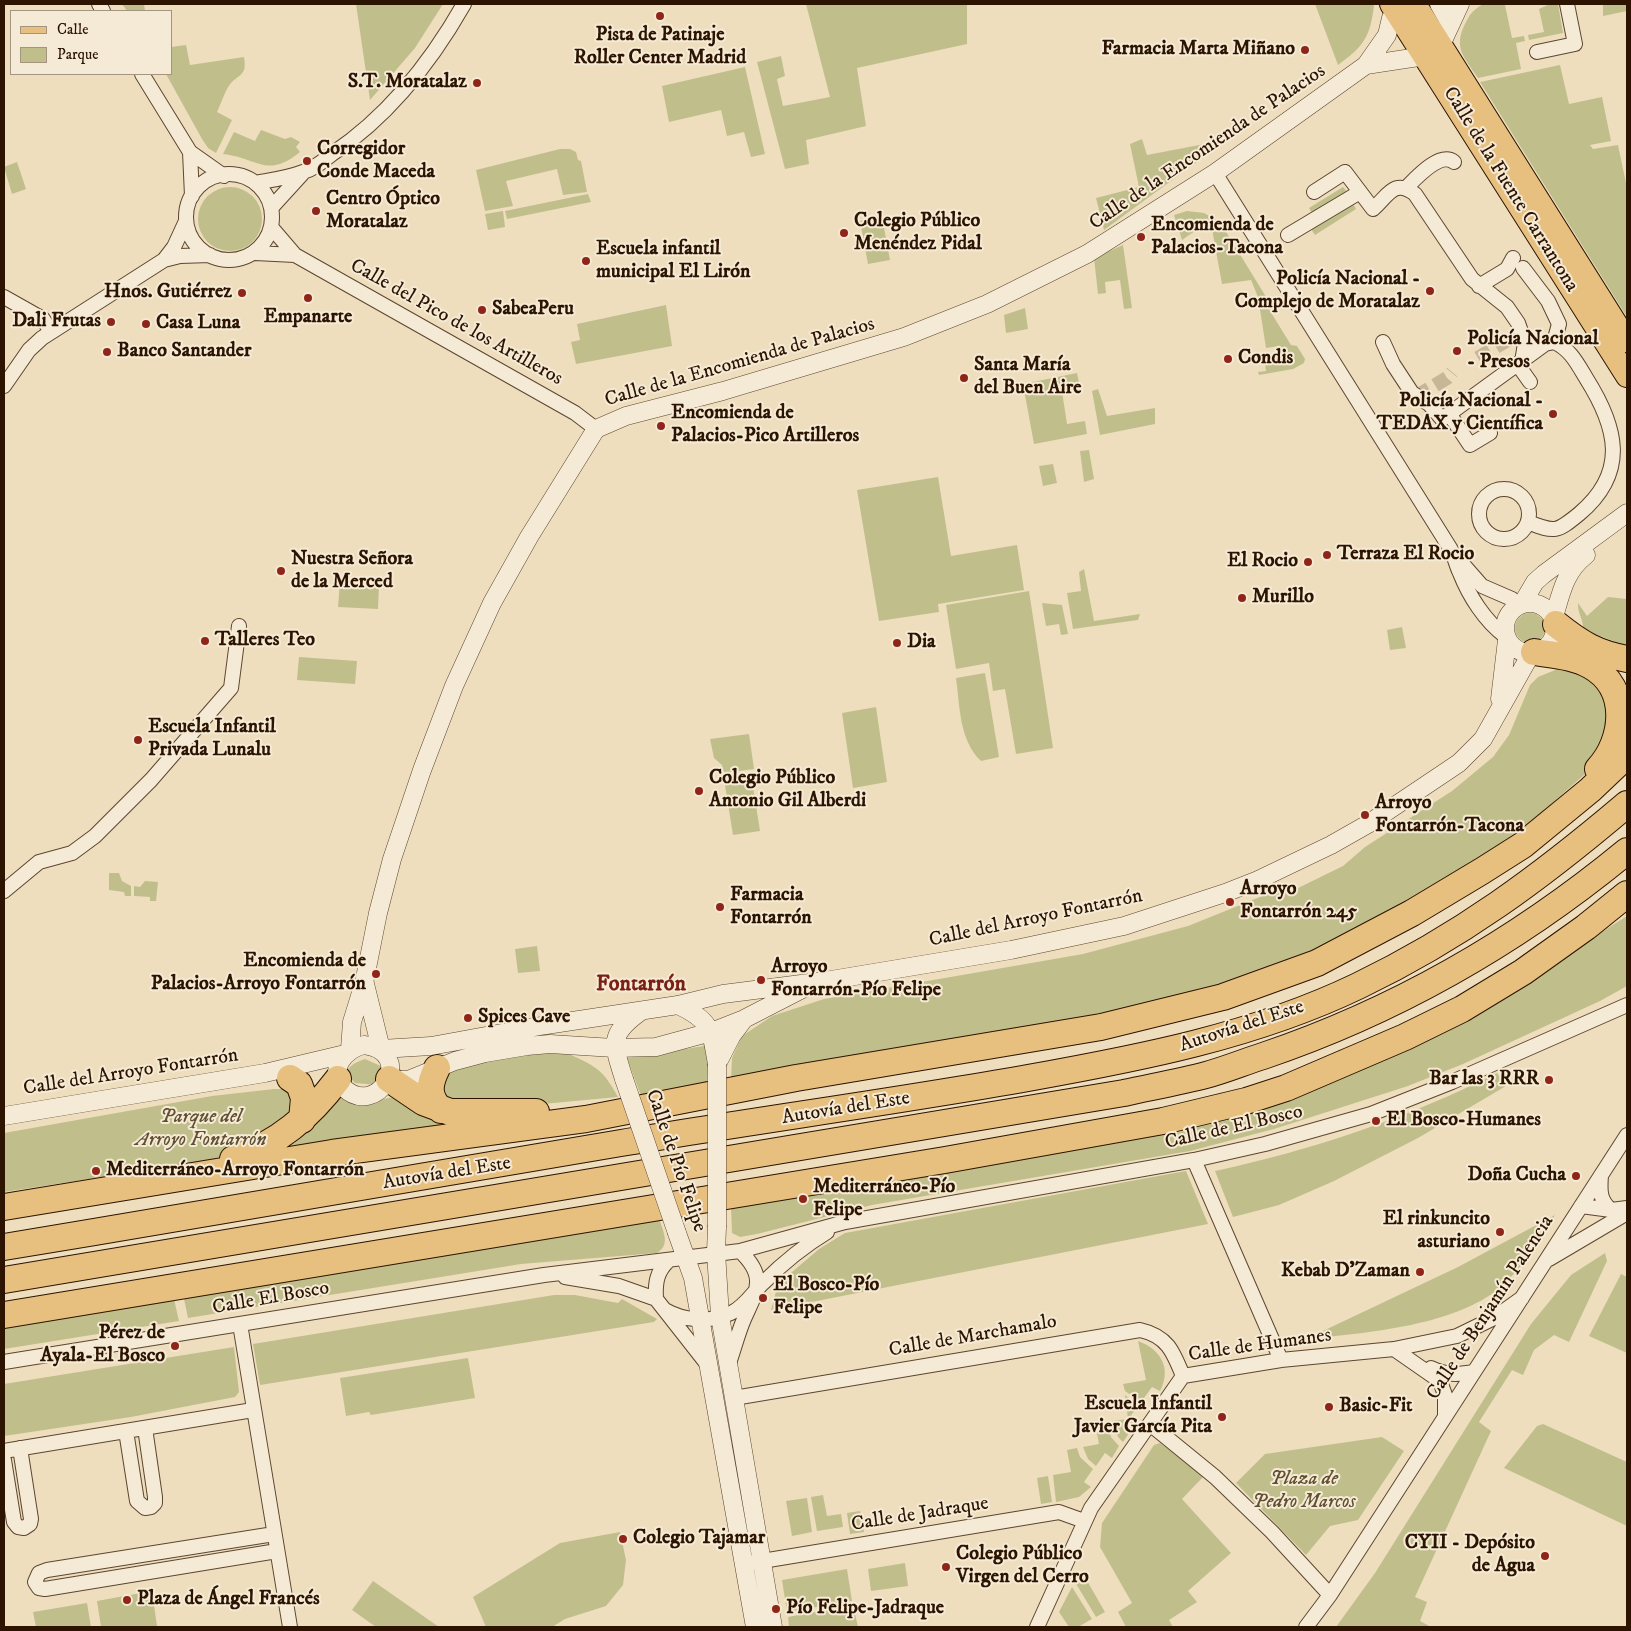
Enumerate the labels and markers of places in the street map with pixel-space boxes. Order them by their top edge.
marker: Pista de Patinaje Roller Center Madrid [654,10,666,22]
place label: Pista de Patinaje Roller Center Madrid [574,24,746,71]
place label: Farmacia Marta Miñano [1101,38,1295,62]
marker: Farmacia Marta Miñano [1299,44,1311,56]
place label: S.T. Moratalaz [348,71,467,95]
marker: S.T. Moratalaz [471,77,483,89]
place label: Corregidor Conde Maceda [317,138,435,185]
marker: Corregidor Conde Maceda [301,155,313,167]
place label: Centro Óptico Moratalaz [326,188,440,235]
marker: Centro Óptico Moratalaz [310,205,322,217]
place label: Colegio Público Menéndez Pidal [854,210,982,257]
place label: Encomienda de Palacios-Tacona [1151,214,1283,261]
marker: Colegio Público Menéndez Pidal [838,227,850,239]
marker: Encomienda de Palacios-Tacona [1135,231,1147,243]
place label: Escuela infantil municipal El Lirón [596,238,750,285]
marker: Escuela infantil municipal El Lirón [580,255,592,267]
place label: Policía Nacional - Complejo de Moratalaz [1235,268,1420,315]
place label: Hnos. Gutiérrez [104,281,232,305]
marker: Policía Nacional - Complejo de Moratalaz [1424,285,1436,297]
marker: Hnos. Gutiérrez [236,287,248,299]
marker: Empanarte [302,292,314,304]
place label: SabeaPeru [492,298,574,322]
marker: SabeaPeru [476,304,488,316]
place label: Empanarte [264,306,352,330]
place label: Dali Frutas [12,310,101,334]
place label: Casa Luna [156,312,240,336]
marker: Dali Frutas [105,316,117,328]
marker: Casa Luna [140,318,152,330]
place label: Policía Nacional - Presos [1467,328,1598,375]
place label: Banco Santander [117,340,251,364]
marker: Policía Nacional - Presos [1451,345,1463,357]
marker: Banco Santander [101,346,113,358]
place label: Condis [1238,347,1293,371]
marker: Condis [1222,353,1234,365]
place label: Santa María del Buen Aire [974,354,1082,401]
marker: Santa María del Buen Aire [958,372,970,384]
place label: Policía Nacional - TEDAX y Científica [1377,390,1543,437]
place label: Encomienda de Palacios-Pico Artilleros [671,402,859,449]
marker: Policía Nacional - TEDAX y Científica [1547,408,1559,420]
marker: Encomienda de Palacios-Pico Artilleros [655,420,667,432]
place label: Terraza El Rocio [1337,543,1474,567]
place label: Nuestra Señora de la Merced [291,548,413,595]
marker: Terraza El Rocio [1321,549,1333,561]
place label: El Rocio [1227,550,1298,574]
marker: El Rocio [1302,556,1314,568]
marker: Nuestra Señora de la Merced [275,565,287,577]
place label: Murillo [1252,586,1314,610]
marker: Murillo [1236,592,1248,604]
place label: Talleres Teo [215,629,315,653]
place label: Dia [907,631,936,655]
marker: Talleres Teo [199,635,211,647]
marker: Dia [891,637,903,649]
place label: Escuela Infantil Privada Lunalu [148,716,276,763]
marker: Escuela Infantil Privada Lunalu [132,734,144,746]
place label: Colegio Público Antonio Gil Alberdi [709,767,866,814]
marker: Colegio Público Antonio Gil Alberdi [693,785,705,797]
place label: Arroyo Fontarrón-Tacona [1375,792,1524,839]
marker: Arroyo Fontarrón-Tacona [1359,809,1371,821]
place label: Arroyo Fontarrón 245 [1240,878,1357,925]
place label: Farmacia Fontarrón [730,884,812,931]
marker: Arroyo Fontarrón 245 [1224,896,1236,908]
marker: Farmacia Fontarrón [714,901,726,913]
place label: Encomienda de Palacios-Arroyo Fontarrón [151,950,366,997]
place label: Arroyo Fontarrón-Pío Felipe [771,956,941,1003]
marker: Encomienda de Palacios-Arroyo Fontarrón [370,968,382,980]
marker: Arroyo Fontarrón-Pío Felipe [755,974,767,986]
place label: Spices Cave [478,1006,570,1030]
marker: Spices Cave [462,1012,474,1024]
place label: Bar las 3 RRR [1429,1068,1539,1092]
marker: Bar las 3 RRR [1543,1074,1555,1086]
place label: El Bosco-Humanes [1386,1109,1541,1133]
marker: El Bosco-Humanes [1370,1115,1382,1127]
place label: Mediterráneo-Arroyo Fontarrón [106,1159,364,1183]
place label: Doña Cucha [1468,1164,1566,1188]
marker: Mediterráneo-Arroyo Fontarrón [90,1165,102,1177]
marker: Doña Cucha [1570,1170,1582,1182]
place label: Mediterráneo-Pío Felipe [813,1176,955,1223]
marker: Mediterráneo-Pío Felipe [797,1193,809,1205]
place label: El rinkuncito asturiano [1383,1208,1490,1255]
marker: El rinkuncito asturiano [1494,1226,1506,1238]
place label: Kebab D'Zaman [1281,1260,1410,1284]
marker: Kebab D'Zaman [1414,1266,1426,1278]
place label: El Bosco-Pío Felipe [773,1274,879,1321]
marker: El Bosco-Pío Felipe [757,1292,769,1304]
place label: Pérez de Ayala-El Bosco [40,1322,165,1369]
marker: Pérez de Ayala-El Bosco [169,1340,181,1352]
place label: Escuela Infantil Javier García Pita [1074,1393,1212,1440]
place label: Basic-Fit [1339,1395,1412,1419]
marker: Basic-Fit [1323,1401,1335,1413]
marker: Escuela Infantil Javier García Pita [1216,1411,1228,1423]
place label: Colegio Tajamar [633,1527,765,1551]
place label: CYII - Depósito de Agua [1405,1532,1535,1579]
marker: Colegio Tajamar [617,1533,629,1545]
place label: Colegio Público Virgen del Cerro [956,1543,1089,1590]
marker: CYII - Depósito de Agua [1539,1550,1551,1562]
marker: Colegio Público Virgen del Cerro [940,1561,952,1573]
place label: Plaza de Ángel Francés [137,1588,320,1612]
marker: Plaza de Ángel Francés [121,1594,133,1606]
place label: Pío Felipe-Jadraque [786,1597,944,1621]
marker: Pío Felipe-Jadraque [770,1603,782,1615]

